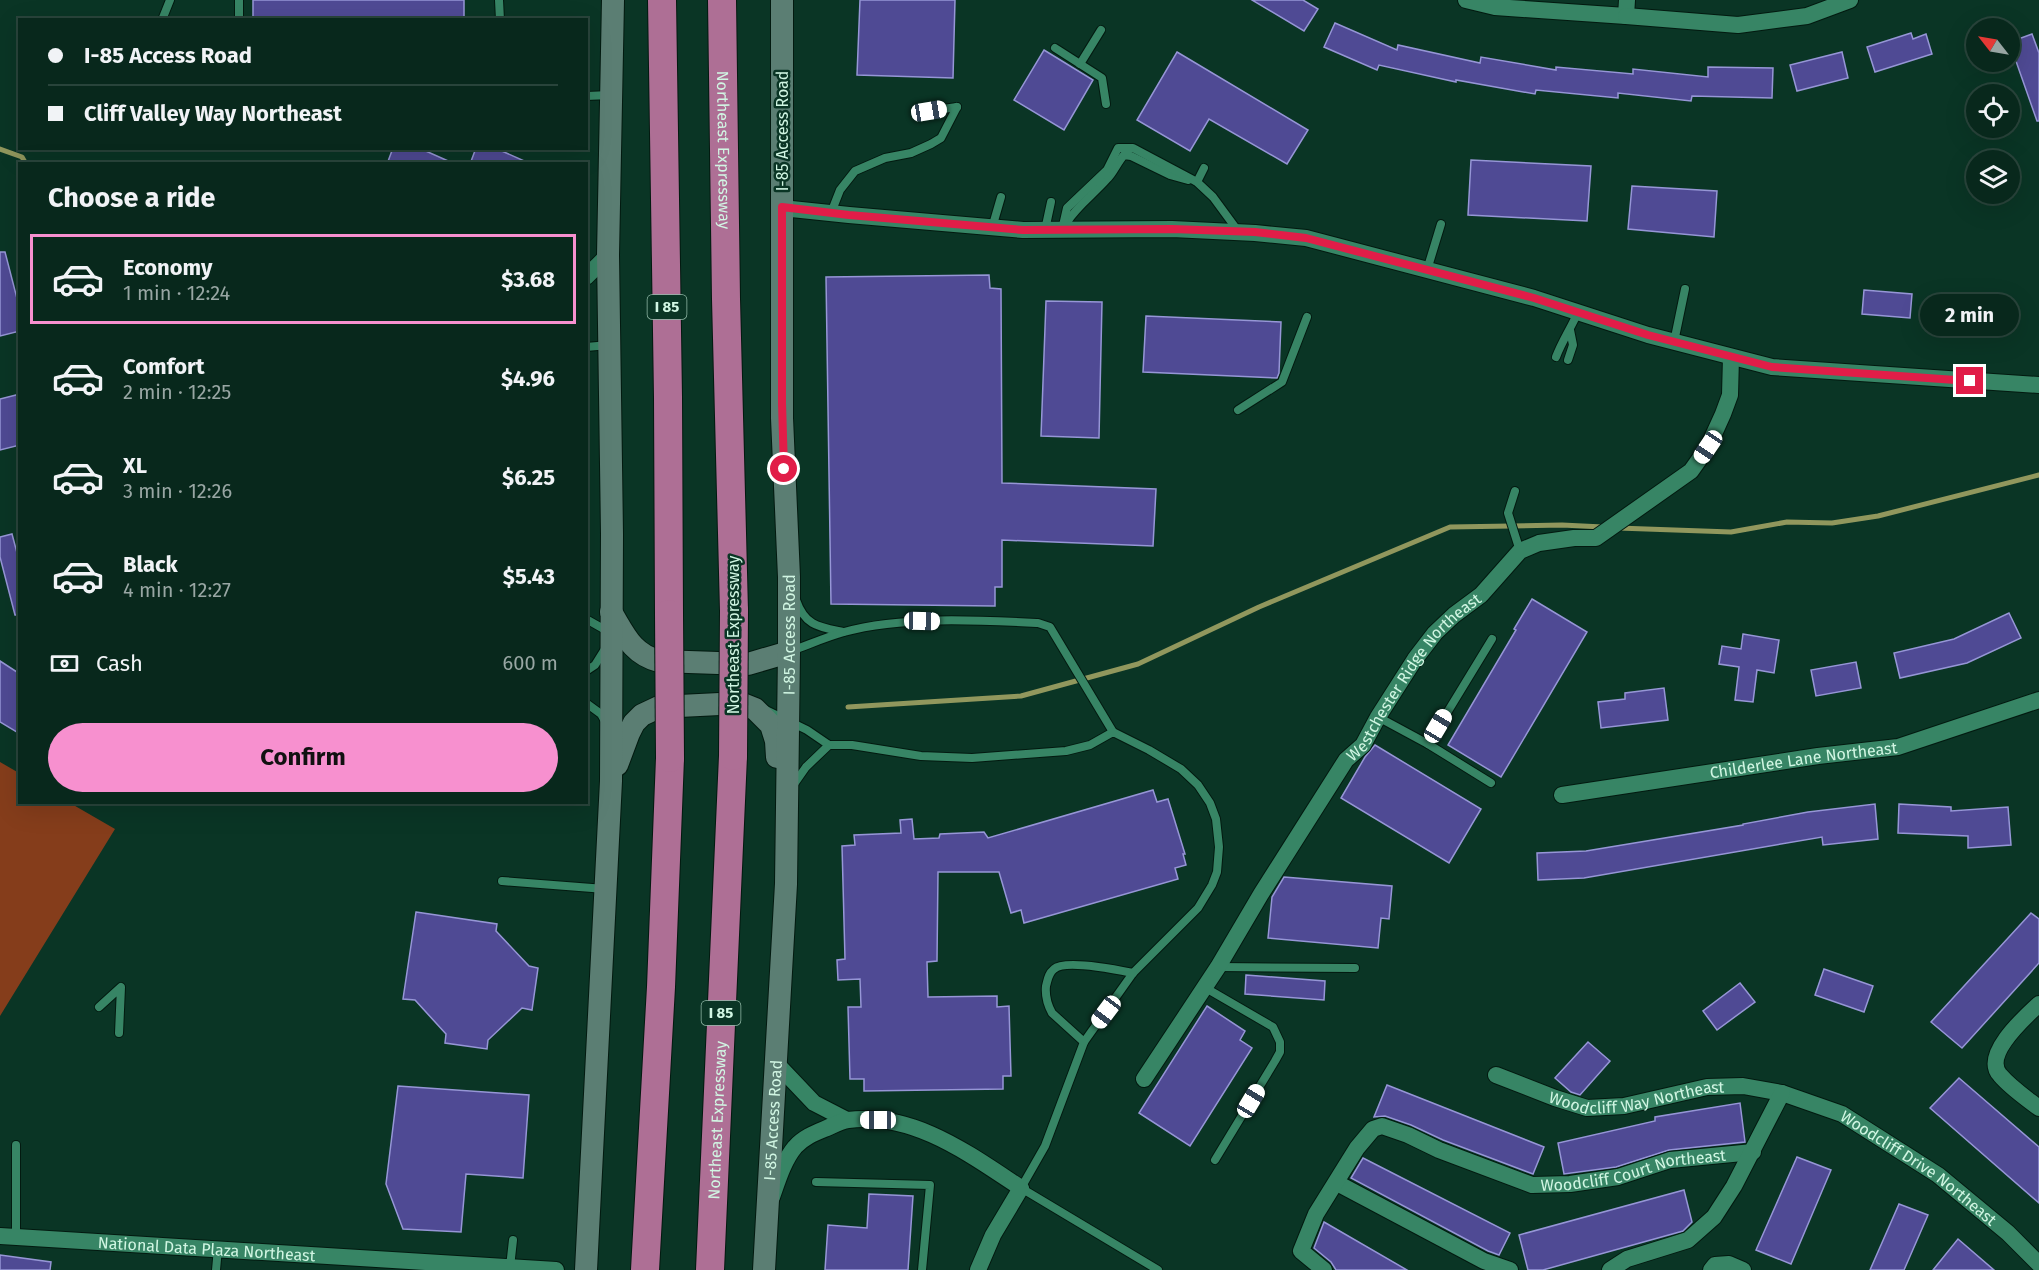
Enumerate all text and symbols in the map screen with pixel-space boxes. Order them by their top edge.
north arrow [1966,18,2020,72]
map controls [1966,18,2020,204]
text: I-85 Access Road [84,42,252,69]
street label: Northeast Expressway [713,70,734,230]
street label: I-85 Access Road [773,71,792,191]
button: locate [1966,84,2020,138]
car [910,99,948,123]
text: Cliff Valley Way Northeast [84,100,342,127]
button: layers [1966,150,2020,204]
text: Choose a ride [48,182,215,214]
icon: car [51,252,105,306]
text: Economy [123,254,212,281]
text: $3.68 [501,266,555,293]
text: 1 min · 12:24 [123,281,230,305]
callout: 2 min [1920,294,2020,336]
road number: I 85 [648,295,686,319]
text: 2 min [1945,303,1994,327]
icon: car [51,351,105,405]
text: Comfort [123,353,204,380]
text: $4.96 [501,365,555,392]
route end [1956,367,1983,394]
text: 2 min · 12:25 [123,380,231,404]
car [1690,427,1726,467]
icon: car [51,450,105,504]
text: XL [123,452,147,479]
route start [770,455,797,482]
text: $6.25 [502,464,555,491]
text: 3 min · 12:26 [123,479,232,503]
icon: car [51,549,105,603]
text: Black [123,551,178,578]
street label: Northeast Expressway [724,556,743,714]
text: $5.43 [503,563,555,590]
street label: I-85 Access Road [779,574,799,695]
text: 4 min · 12:27 [123,578,231,602]
street label: Westchester Ridge Northeast [1343,589,1485,765]
car [904,612,940,630]
icon: cash [48,647,81,680]
text: Cash [96,650,143,677]
text: 600 m [503,651,558,675]
car [1421,706,1455,746]
button: Confirm [48,723,558,792]
street label: Childerlee Lane Northeast [1708,738,1898,782]
car [1088,992,1124,1032]
road number: I 85 [702,1001,740,1025]
street label: Northeast Expressway [704,1040,730,1200]
street label: I-85 Access Road [760,1059,786,1181]
street label: Woodcliff Way Northeast [1547,1077,1725,1118]
car [1234,1081,1268,1121]
street label: Woodcliff Drive Northeast [1837,1107,2001,1230]
car [860,1111,896,1129]
street label: Woodcliff Court Northeast [1540,1146,1727,1195]
street label: National Data Plaza Northeast [97,1233,316,1265]

